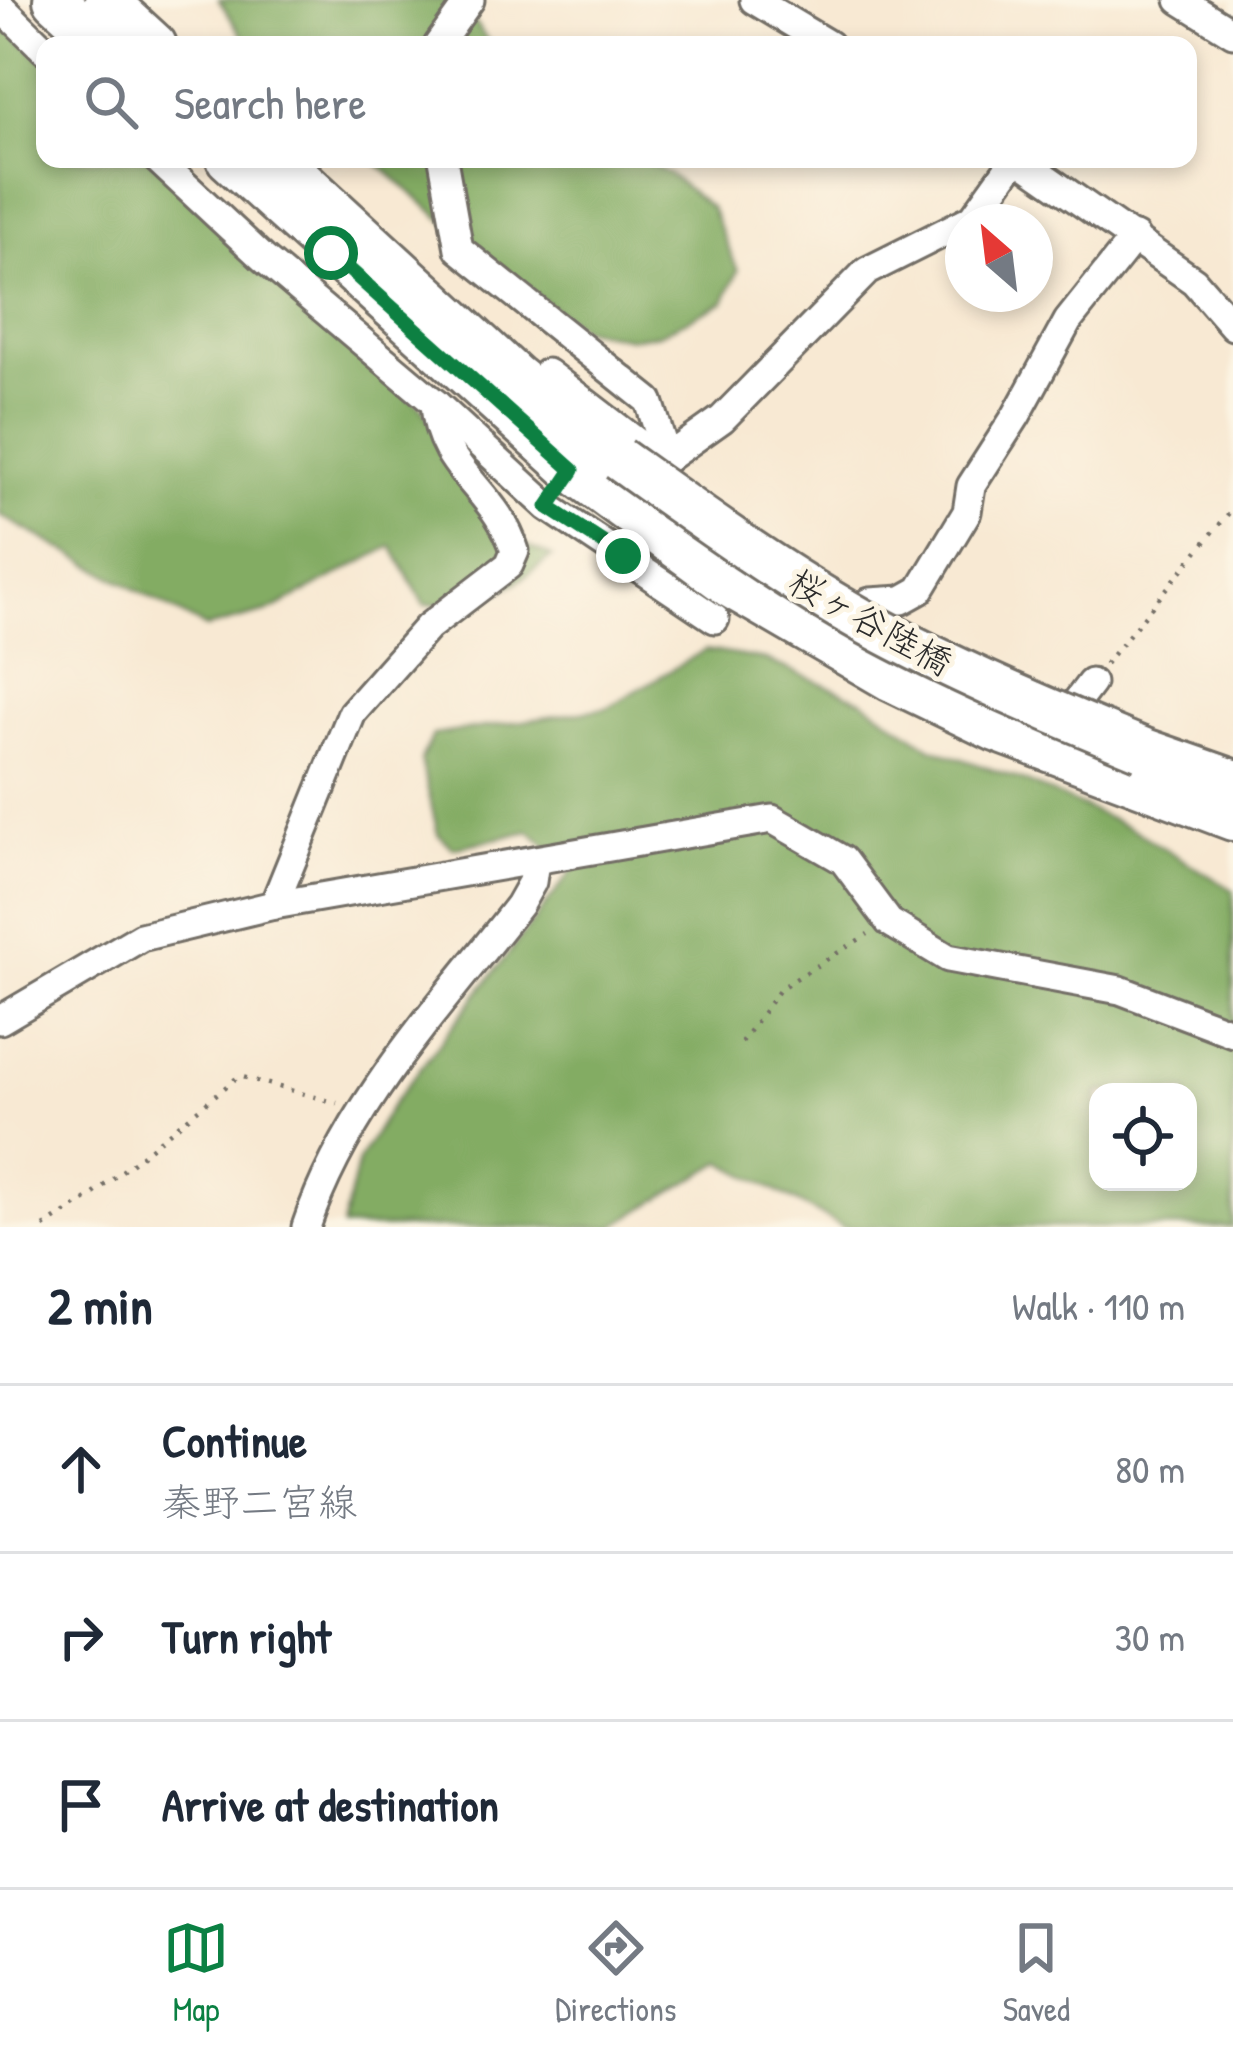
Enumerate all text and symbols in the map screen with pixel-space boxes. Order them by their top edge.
search box [36,36,1197,168]
icon: search [78,69,144,135]
text: Search here [174,72,366,133]
north arrow [945,204,1053,312]
route start [304,226,358,280]
route end [596,529,650,583]
street label: 桜ヶ谷陸橋 [780,556,962,686]
map controls [1089,1083,1197,1191]
button: locate [1089,1083,1197,1191]
text: 2 min [48,1271,153,1340]
text: Walk · 110 m [1012,1279,1185,1332]
text: Continue [162,1410,307,1471]
icon: ahead [48,1436,114,1502]
text: 80 m [1115,1442,1185,1495]
text: 秦野二宮線 [162,1475,357,1528]
icon: right [48,1604,114,1670]
text: Turn right [162,1606,331,1667]
text: 30 m [1115,1610,1185,1663]
icon: arrive [48,1772,114,1838]
text: Arrive at destination [162,1774,499,1835]
tab: Map [163,1915,229,2031]
tab: Directions [555,1915,677,2031]
tab: Saved [1003,1915,1070,2031]

